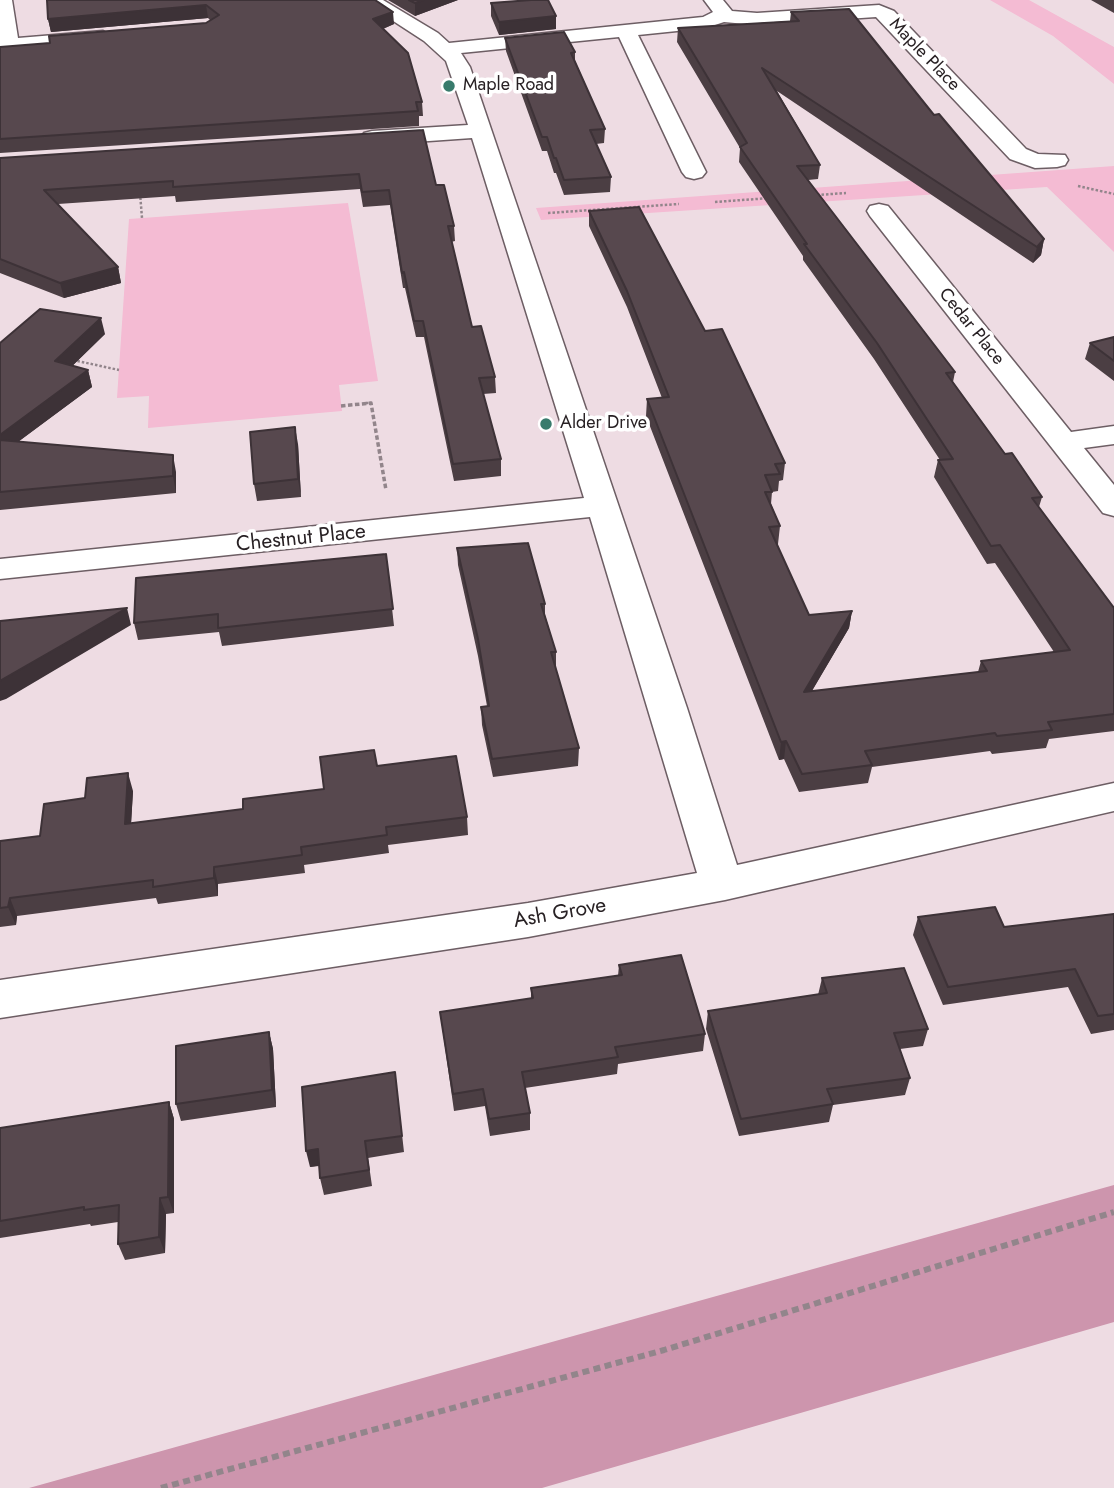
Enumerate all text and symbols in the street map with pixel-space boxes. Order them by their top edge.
street label: Maple Place [884,14,964,96]
place label: Maple Road [463,75,554,97]
marker: Maple Road [441,78,457,94]
street label: Cedar Place [933,284,1009,370]
place label: Alder Drive [560,413,647,435]
marker: Alder Drive [538,416,554,432]
street label: Chestnut Place [235,520,367,558]
street label: Ash Grove [512,893,608,935]

